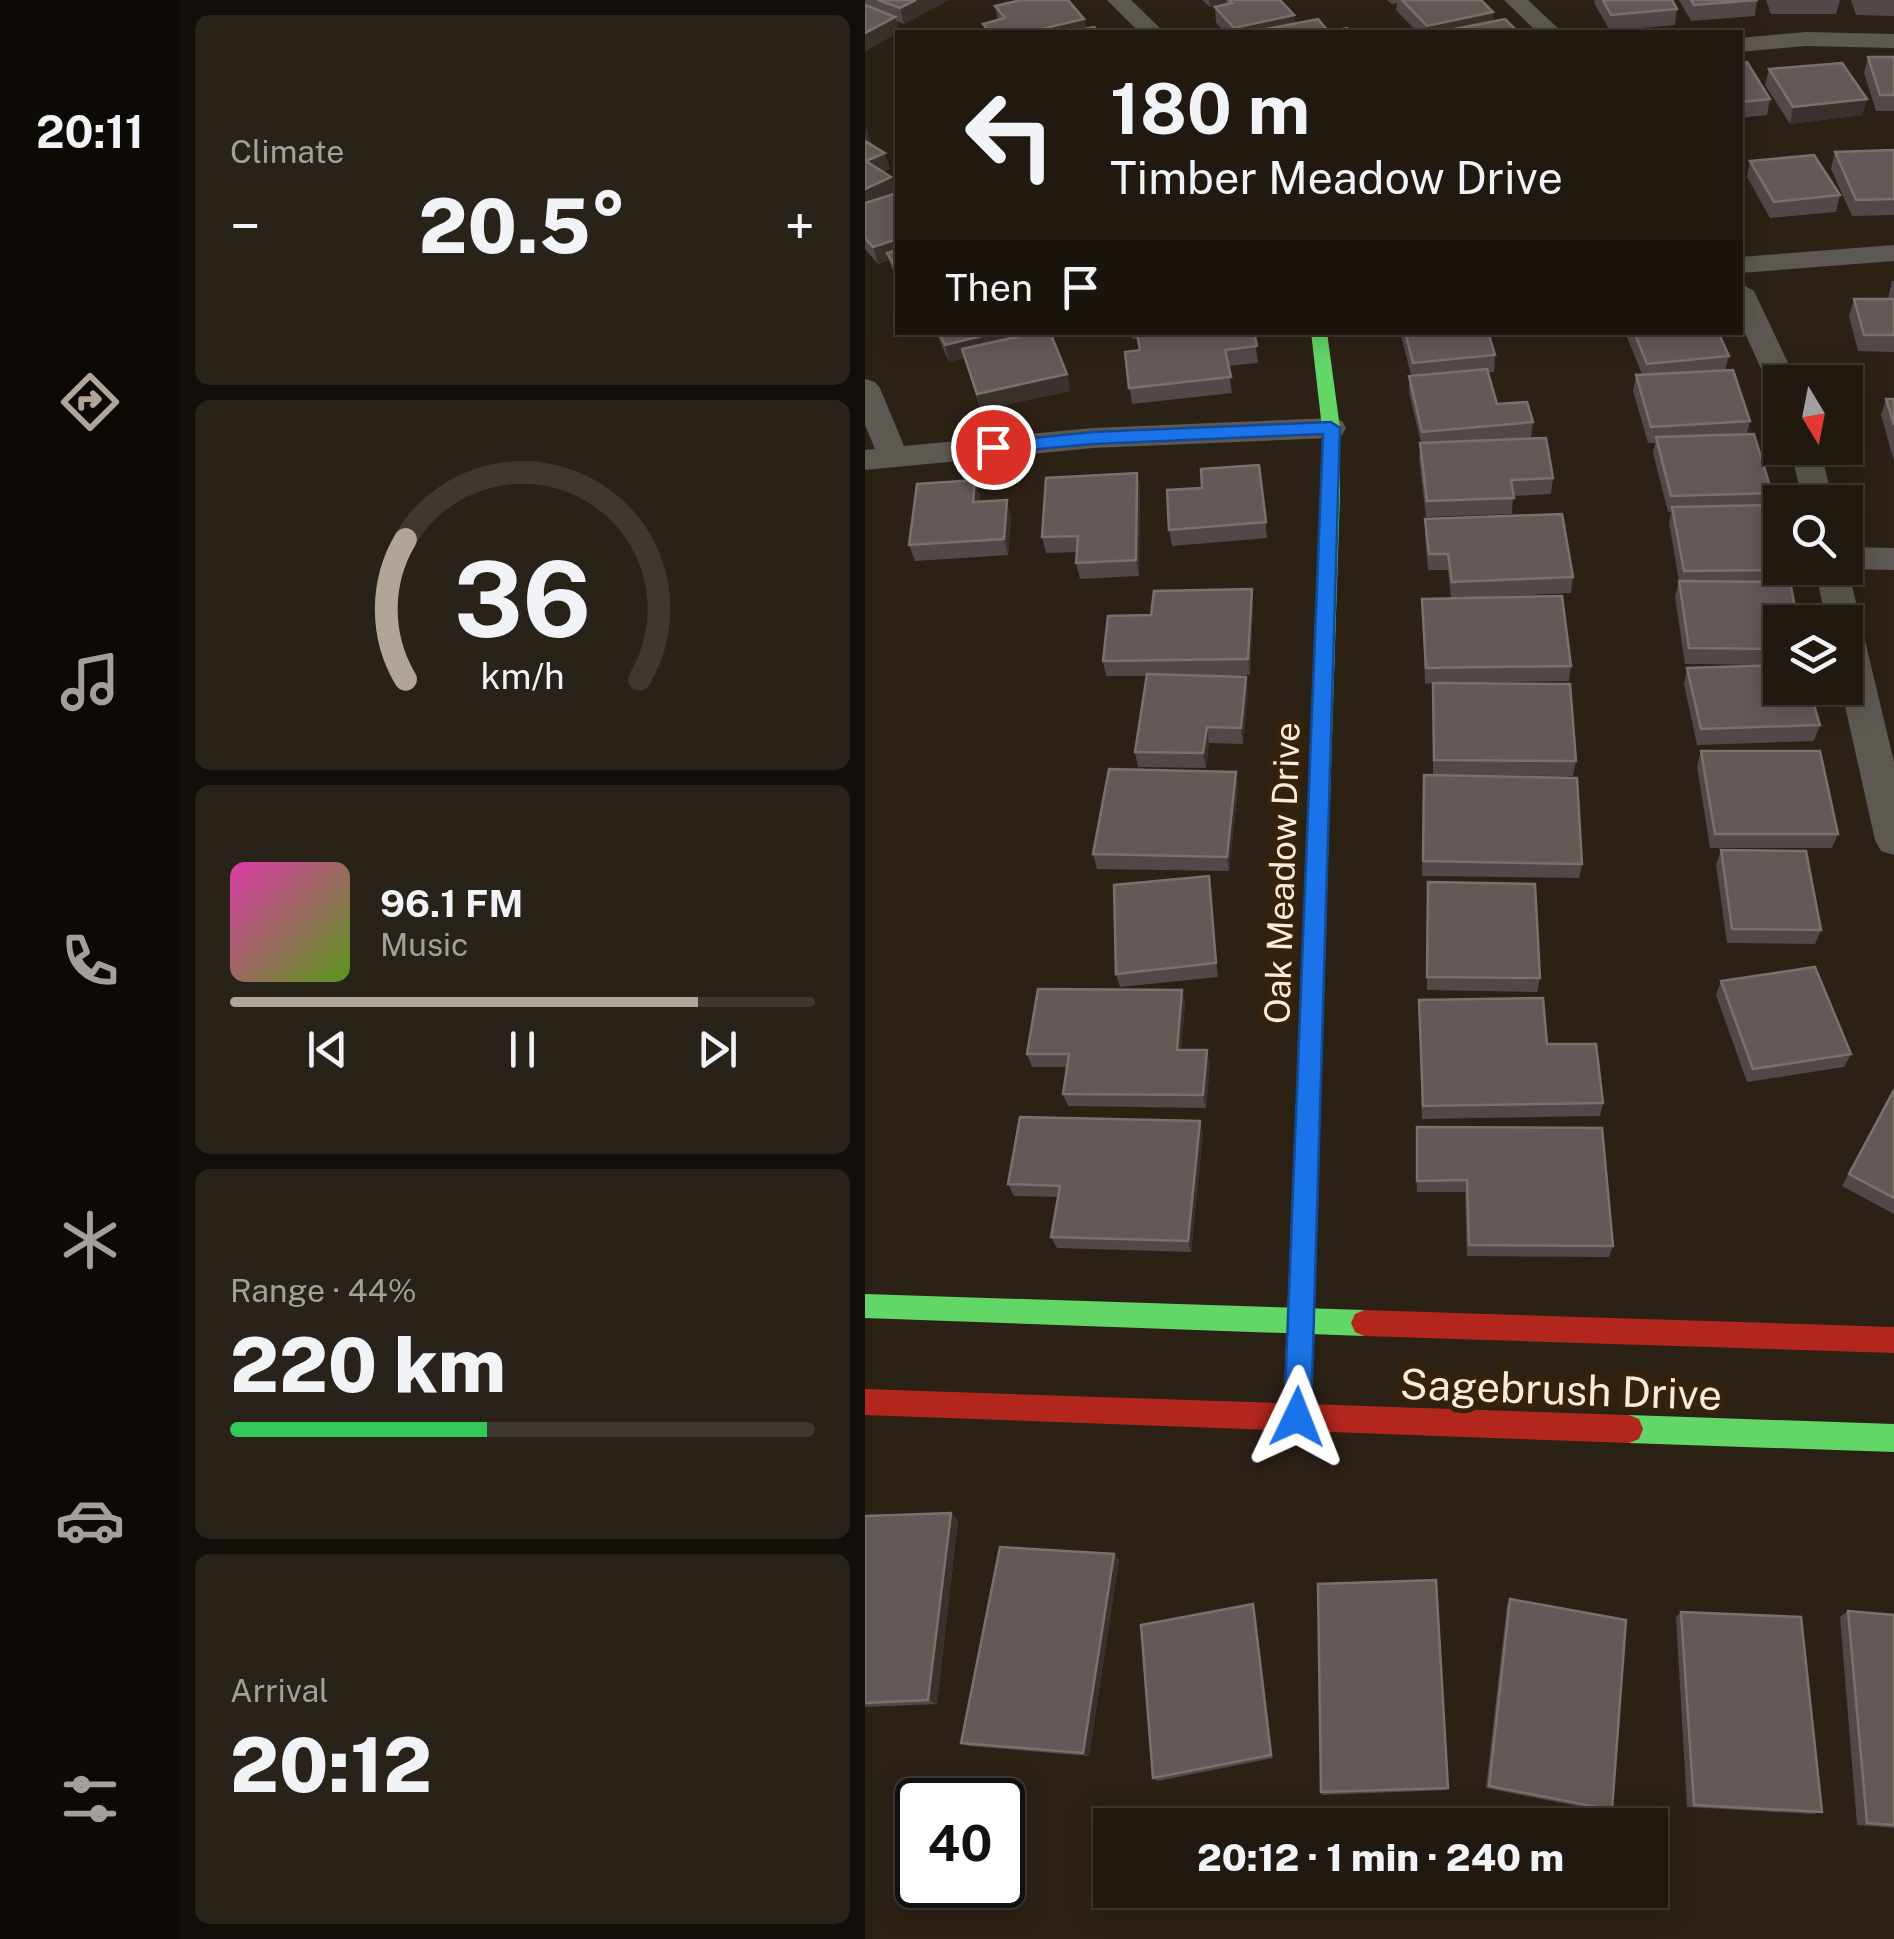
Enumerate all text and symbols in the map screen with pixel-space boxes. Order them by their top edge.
text: 180 m [1110,67,1310,150]
icon: left [945,70,1075,200]
text: 20:11 [36,105,144,158]
text: Climate [230,133,344,170]
text: Timber Meadow Drive [1110,151,1563,204]
text: 20.5° [419,182,626,270]
text: − [230,194,261,258]
text: + [785,194,815,258]
icon: arrive [1053,260,1108,315]
text: Then [945,265,1033,310]
north arrow [1763,365,1863,465]
map controls [1763,365,1863,705]
icon: directions [55,367,125,437]
pin [951,405,1036,490]
icon: arrive [966,420,1021,475]
button: search [1763,485,1863,585]
text: 36 [454,538,591,660]
button: layers [1763,605,1863,705]
icon: music [55,647,125,717]
text: km/h [480,655,565,697]
street label: Oak Meadow Drive [1256,721,1308,1025]
text: 96.1 FM [380,881,523,926]
icon: phone [55,926,125,996]
text: Music [380,926,468,963]
icon: previous [300,1022,355,1077]
icon: pause [495,1022,550,1077]
icon: next [690,1022,745,1077]
icon: climate [55,1205,125,1275]
text: Range · 44% [230,1272,417,1309]
text: 220 km [230,1321,506,1409]
street label: Sagebrush Drive [1399,1359,1723,1419]
position arrow [1245,1365,1349,1469]
icon: car [55,1485,125,1555]
text: Arrival [230,1672,329,1709]
text: 20:12 [230,1721,432,1809]
icon: filters [55,1764,125,1834]
speed limit sign: 40 [895,1778,1025,1908]
text: 20:12 · 1 min · 240 m [1197,1835,1564,1880]

